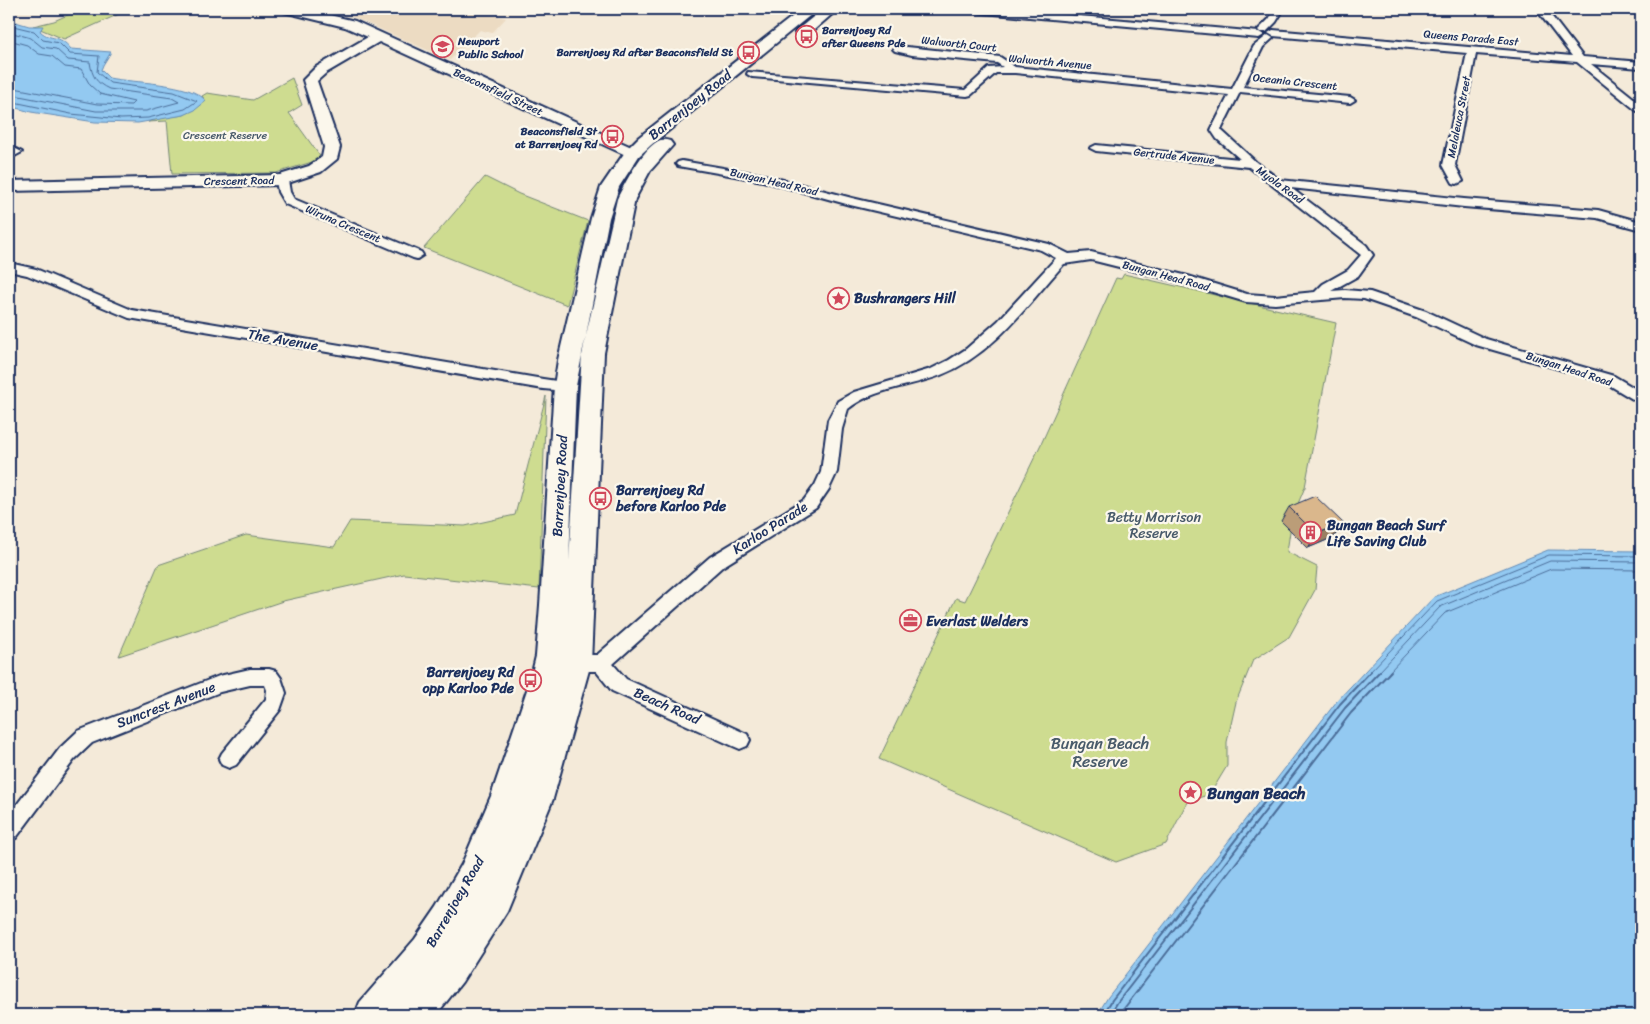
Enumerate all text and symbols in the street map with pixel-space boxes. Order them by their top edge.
place label: Barrenjoey Rd after Queens Pde [821,21,906,53]
bus stop icon: Barrenjoey Rd after Queens Pde [794,24,818,48]
street label: Queens Parade East [1423,24,1520,52]
street label: Walworth Court [920,31,998,57]
place label: Newport Public School [457,32,524,64]
school or university icon: Newport Public School [430,35,454,59]
bus stop icon: Barrenjoey Rd after Beaconsfield St [737,40,761,64]
place label: Barrenjoey Rd after Beaconsfield St [556,43,733,62]
street label: Walworth Avenue [1008,49,1093,75]
street label: Barrenjoey Road [643,62,739,147]
street label: Beaconsfield Street [450,63,546,121]
street label: Oceania Crescent [1252,68,1338,96]
street label: Melaleuca Street [1442,74,1476,160]
place label: Beaconsfield St at Barrenjoey Rd [514,122,599,154]
bus stop icon: Beaconsfield St at Barrenjoey Rd [601,125,625,149]
park label: Crescent Reserve [183,126,267,145]
street label: Gertrude Avenue [1133,142,1216,170]
street label: Myola Road [1252,161,1309,210]
street label: Bungan Head Road [728,163,821,202]
street label: Crescent Road [204,171,275,191]
street label: Wiruna Crescent [302,200,384,248]
street label: Bungan Head Road [1120,255,1213,297]
place icon: Bushrangers Hill [826,286,850,310]
place label: Bushrangers Hill [854,286,957,311]
street label: The Avenue [246,322,320,358]
street label: Bungan Head Road [1523,346,1616,392]
street label: Barrenjoey Road [545,433,575,537]
place label: Barrenjoey Rd before Karloo Pde [615,478,727,519]
bus stop icon: Barrenjoey Rd before Karloo Pde [588,486,612,510]
street label: Karloo Parade [727,495,813,561]
park label: Betty Morrison Reserve [1107,505,1201,546]
place label: Bungan Beach Surf Life Saving Club [1327,513,1448,554]
building icon: Bungan Beach Surf Life Saving Club [1299,521,1323,545]
office icon: Everlast Welders [898,609,922,633]
place label: Everlast Welders [926,609,1028,634]
place label: Barrenjoey Rd opp Karloo Pde [422,660,516,701]
bus stop icon: Barrenjoey Rd opp Karloo Pde [518,668,542,692]
street label: Suncrest Avenue [113,675,219,735]
street label: Beach Road [630,680,706,732]
park label: Bungan Beach Reserve [1051,729,1149,776]
place label: Bungan Beach [1207,779,1306,808]
place icon: Bungan Beach [1179,781,1203,805]
street label: Barrenjoey Road [419,850,492,952]

